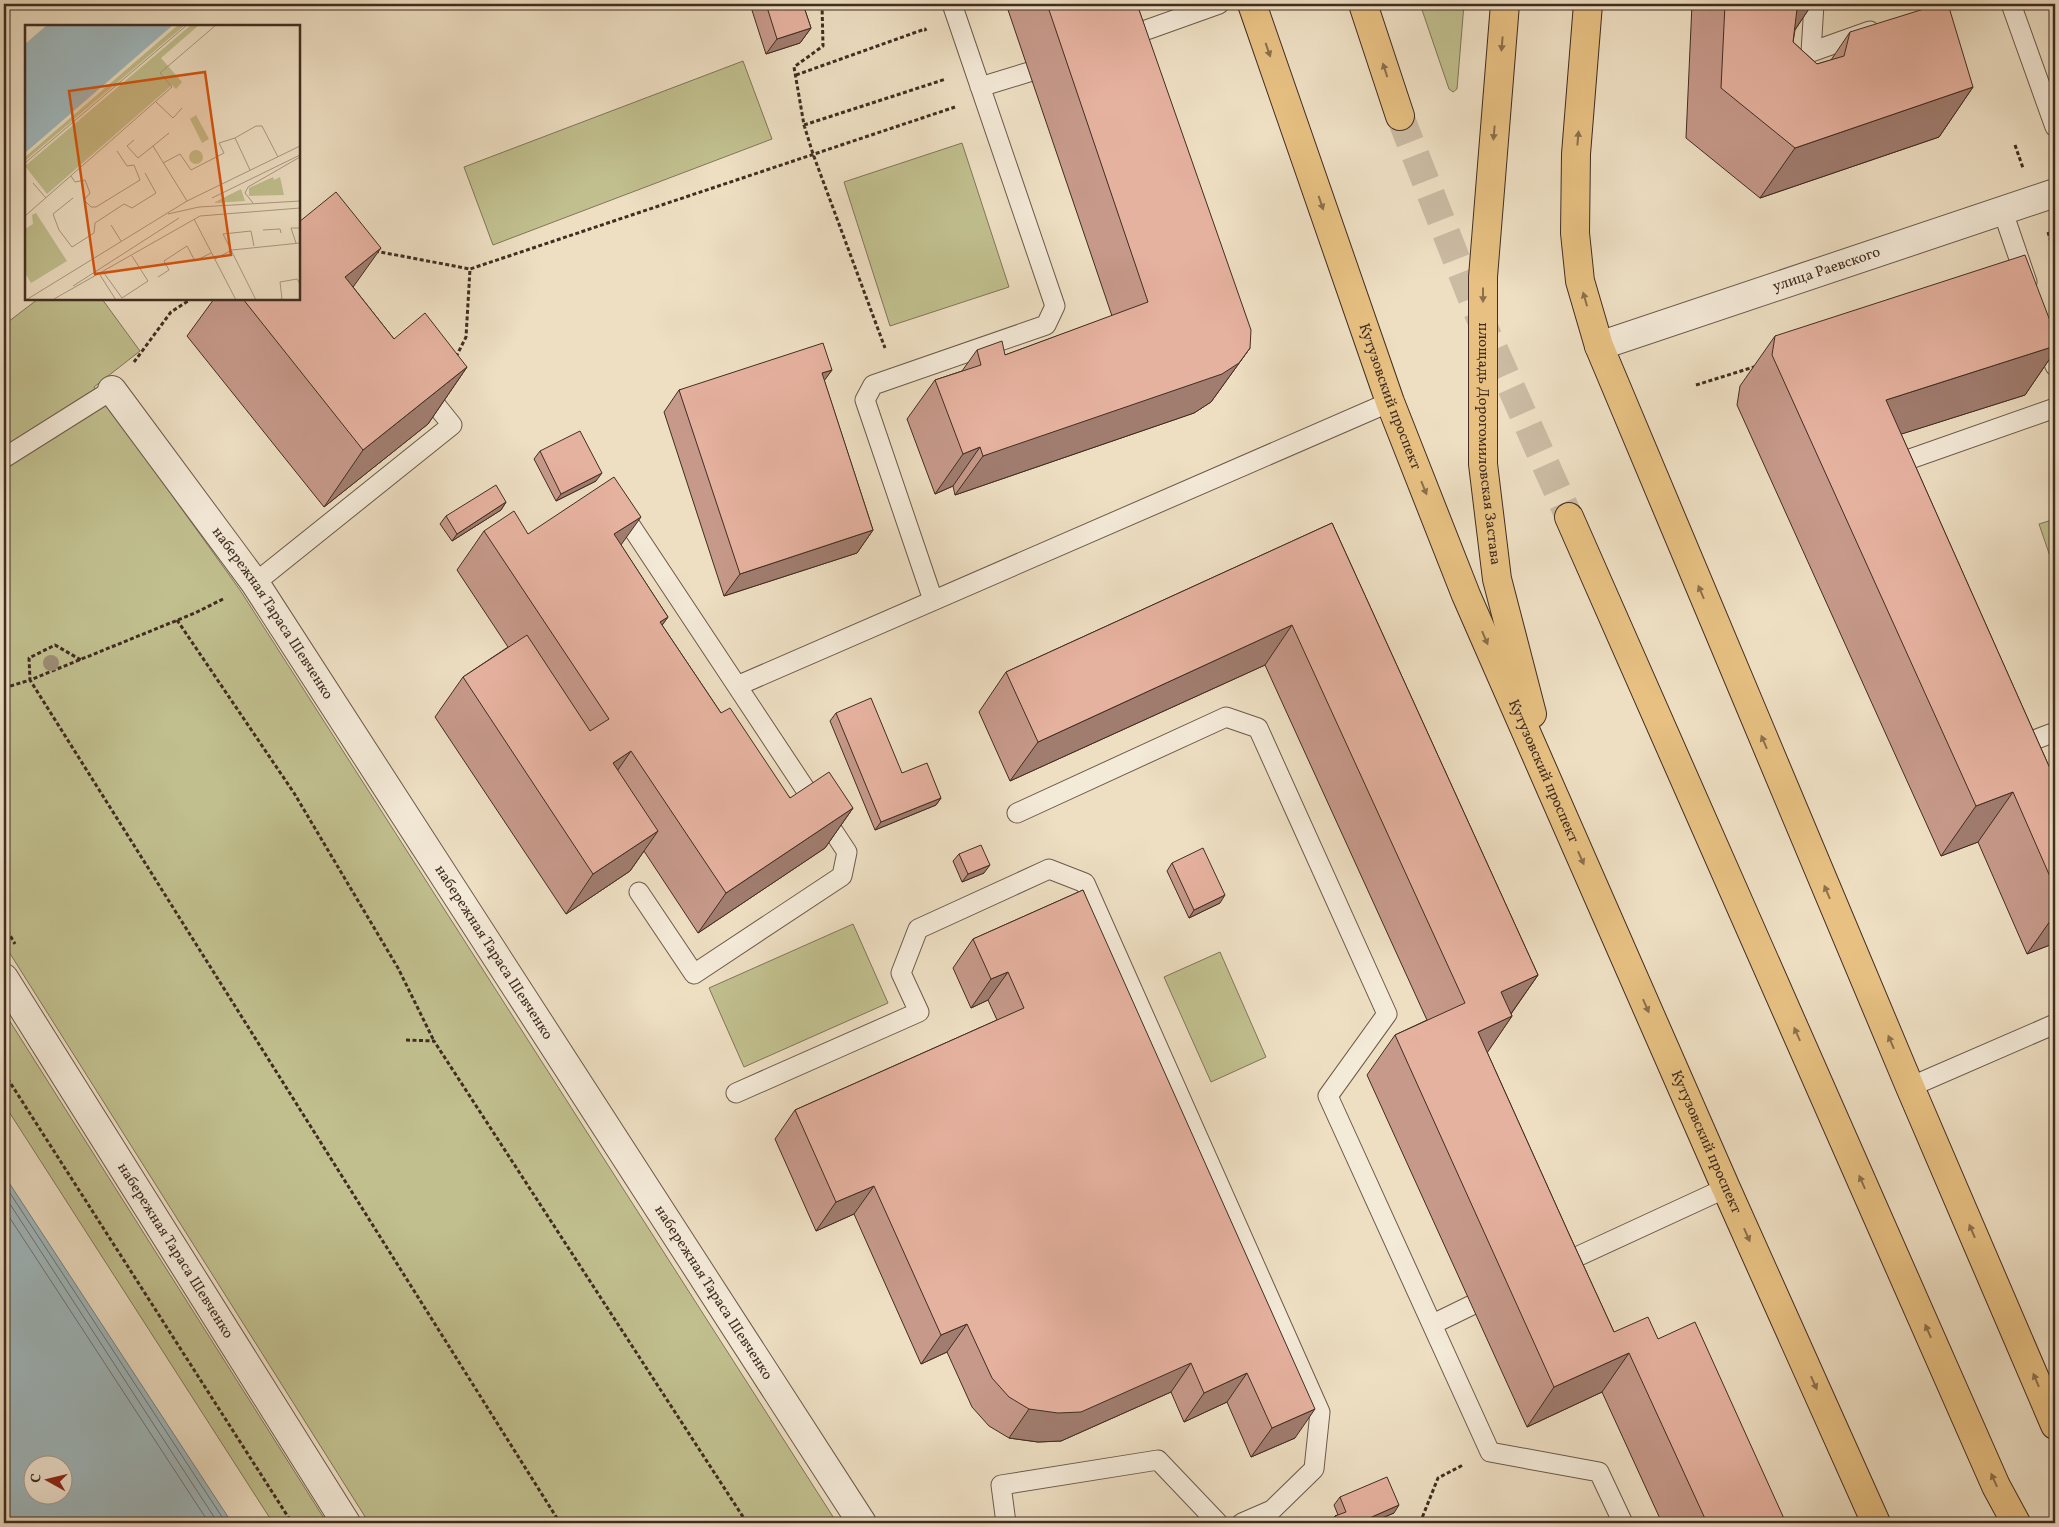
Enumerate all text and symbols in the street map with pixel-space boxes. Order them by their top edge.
inset map [25,25,300,300]
one-way arrow [1497,36,1505,52]
one-way arrow [1264,43,1272,58]
one-way arrow [1380,62,1388,77]
one-way arrow [1490,125,1498,141]
one-way arrow [1574,130,1582,146]
one-way arrow [1318,196,1325,211]
street label: улица Раевского [1770,242,1883,298]
one-way arrow [1479,287,1487,303]
one-way arrow [1581,292,1589,307]
street label: Кутузовский проспект [1353,321,1426,473]
street label: площадь Дорогомиловская Застава [1473,322,1506,566]
one-way arrow [1420,481,1428,496]
street label: набережная Тараса Шевченко [207,523,338,704]
one-way arrow [1697,585,1705,599]
one-way arrow [1482,631,1490,645]
street label: Кутузовский проспект [1503,696,1584,846]
one-way arrow [1760,735,1768,749]
one-way arrow [1577,851,1585,865]
street label: набережная Тараса Шевченко [429,861,558,1044]
one-way arrow [1823,885,1831,899]
one-way arrow [1643,999,1651,1013]
one-way arrow [1792,1027,1800,1041]
one-way arrow [1886,1035,1894,1049]
street label: Кутузовский проспект [1665,1067,1747,1217]
street label: набережная Тараса Шевченко [112,1159,238,1343]
one-way arrow [1858,1175,1866,1189]
street label: набережная Тараса Шевченко [649,1201,777,1384]
one-way arrow [1967,1224,1975,1238]
one-way arrow [1744,1228,1752,1242]
one-way arrow [1924,1324,1932,1338]
one-way arrow [2031,1373,2039,1387]
one-way arrow [1810,1376,1818,1390]
north arrow [22,1454,72,1504]
text: С [27,1473,47,1484]
one-way arrow [1989,1473,1997,1487]

